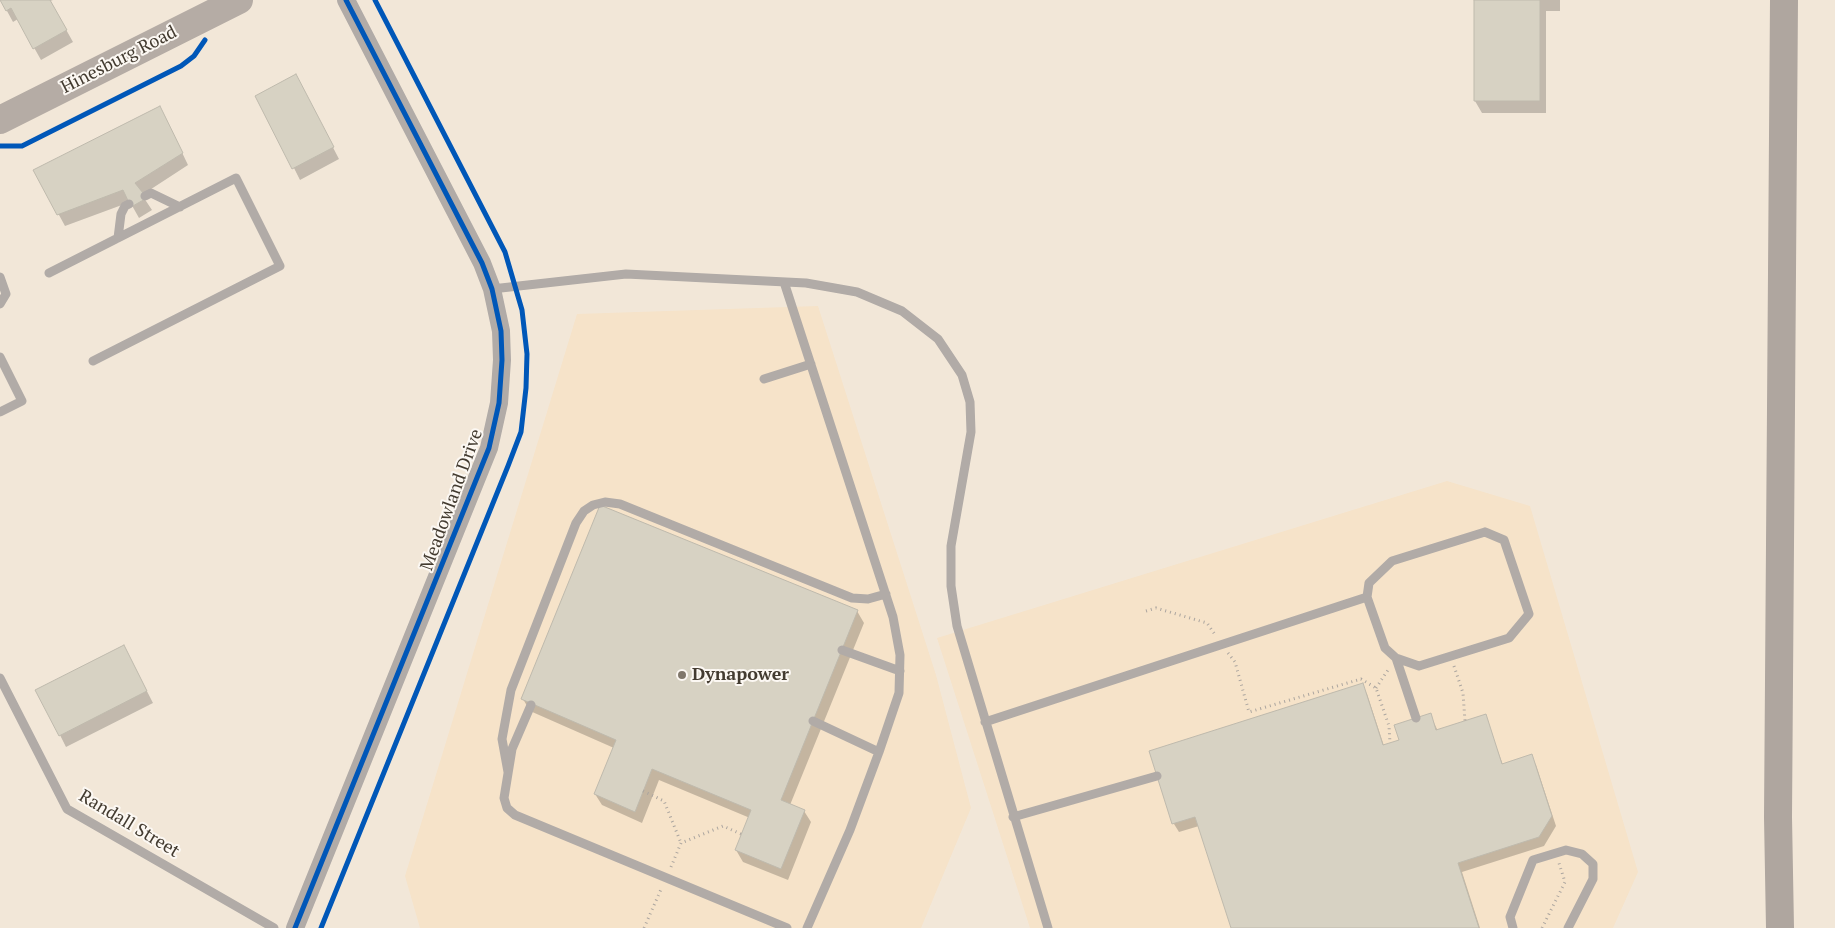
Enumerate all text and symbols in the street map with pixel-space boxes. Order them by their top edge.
street label: Hinesburg Road [57,22,181,98]
street label: Meadowland Drive [416,426,488,574]
place label: Dynapower [692,664,789,686]
marker: Dynapower [676,669,688,681]
street label: Randall Street [75,785,183,863]

